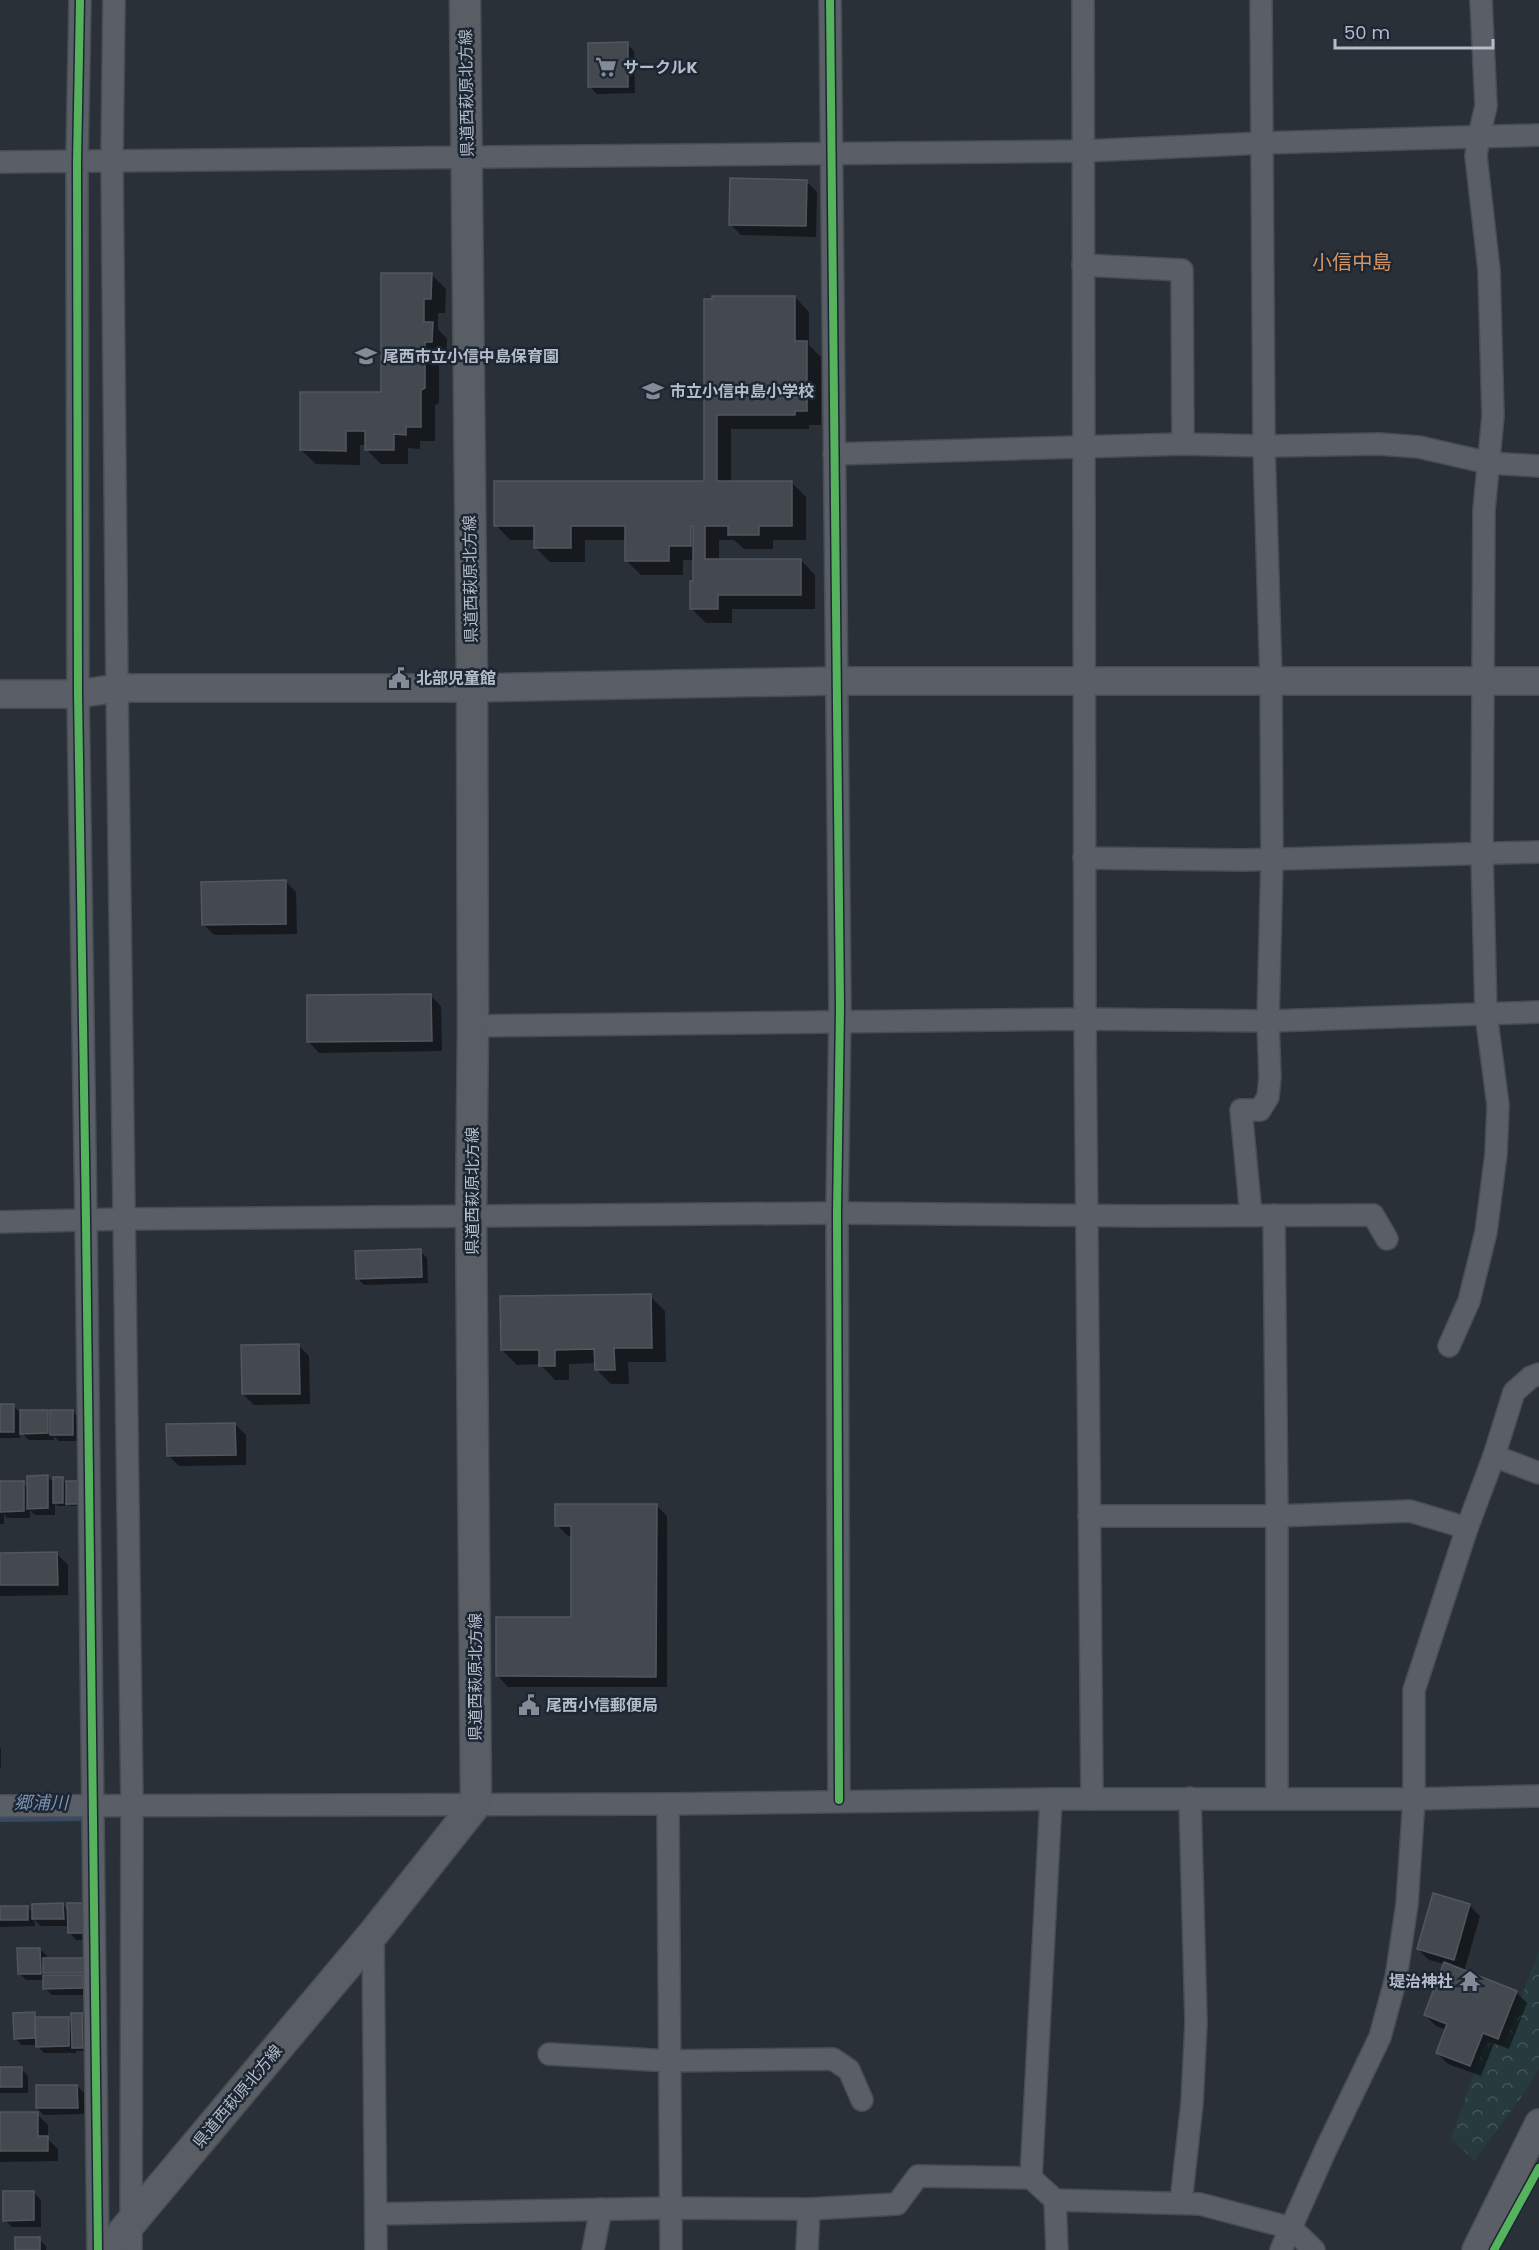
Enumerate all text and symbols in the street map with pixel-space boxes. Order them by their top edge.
scale bar [1335,12,1492,50]
text: 50 m [1344,20,1390,45]
street label: 県道西萩原北方線 [454,29,479,157]
supermarket icon: サークルK [594,55,618,79]
place label: サークルK [623,56,698,79]
district label: 小信中島 [1312,248,1392,276]
school or university icon: 尾西市立小信中島保育園 [354,344,378,368]
place label: 尾西市立小信中島保育園 [383,345,559,368]
school or university icon: 市立小信中島小学校 [641,379,665,403]
place label: 市立小信中島小学校 [670,380,814,403]
street label: 県道西萩原北方線 [458,515,483,643]
public building icon: 北部児童館 [387,666,411,690]
place label: 北部児童館 [416,667,496,690]
street label: 県道西萩原北方線 [461,1127,484,1255]
street label: 県道西萩原北方線 [464,1613,487,1741]
public building icon: 尾西小信郵便局 [517,1693,541,1717]
place label: 尾西小信郵便局 [546,1694,658,1717]
water label: 郷浦川 [14,1790,70,1815]
temple icon: 堤治神社 [1458,1969,1482,1993]
place label: 堤治神社 [1389,1970,1453,1993]
street label: 県道西萩原北方線 [187,2040,287,2153]

